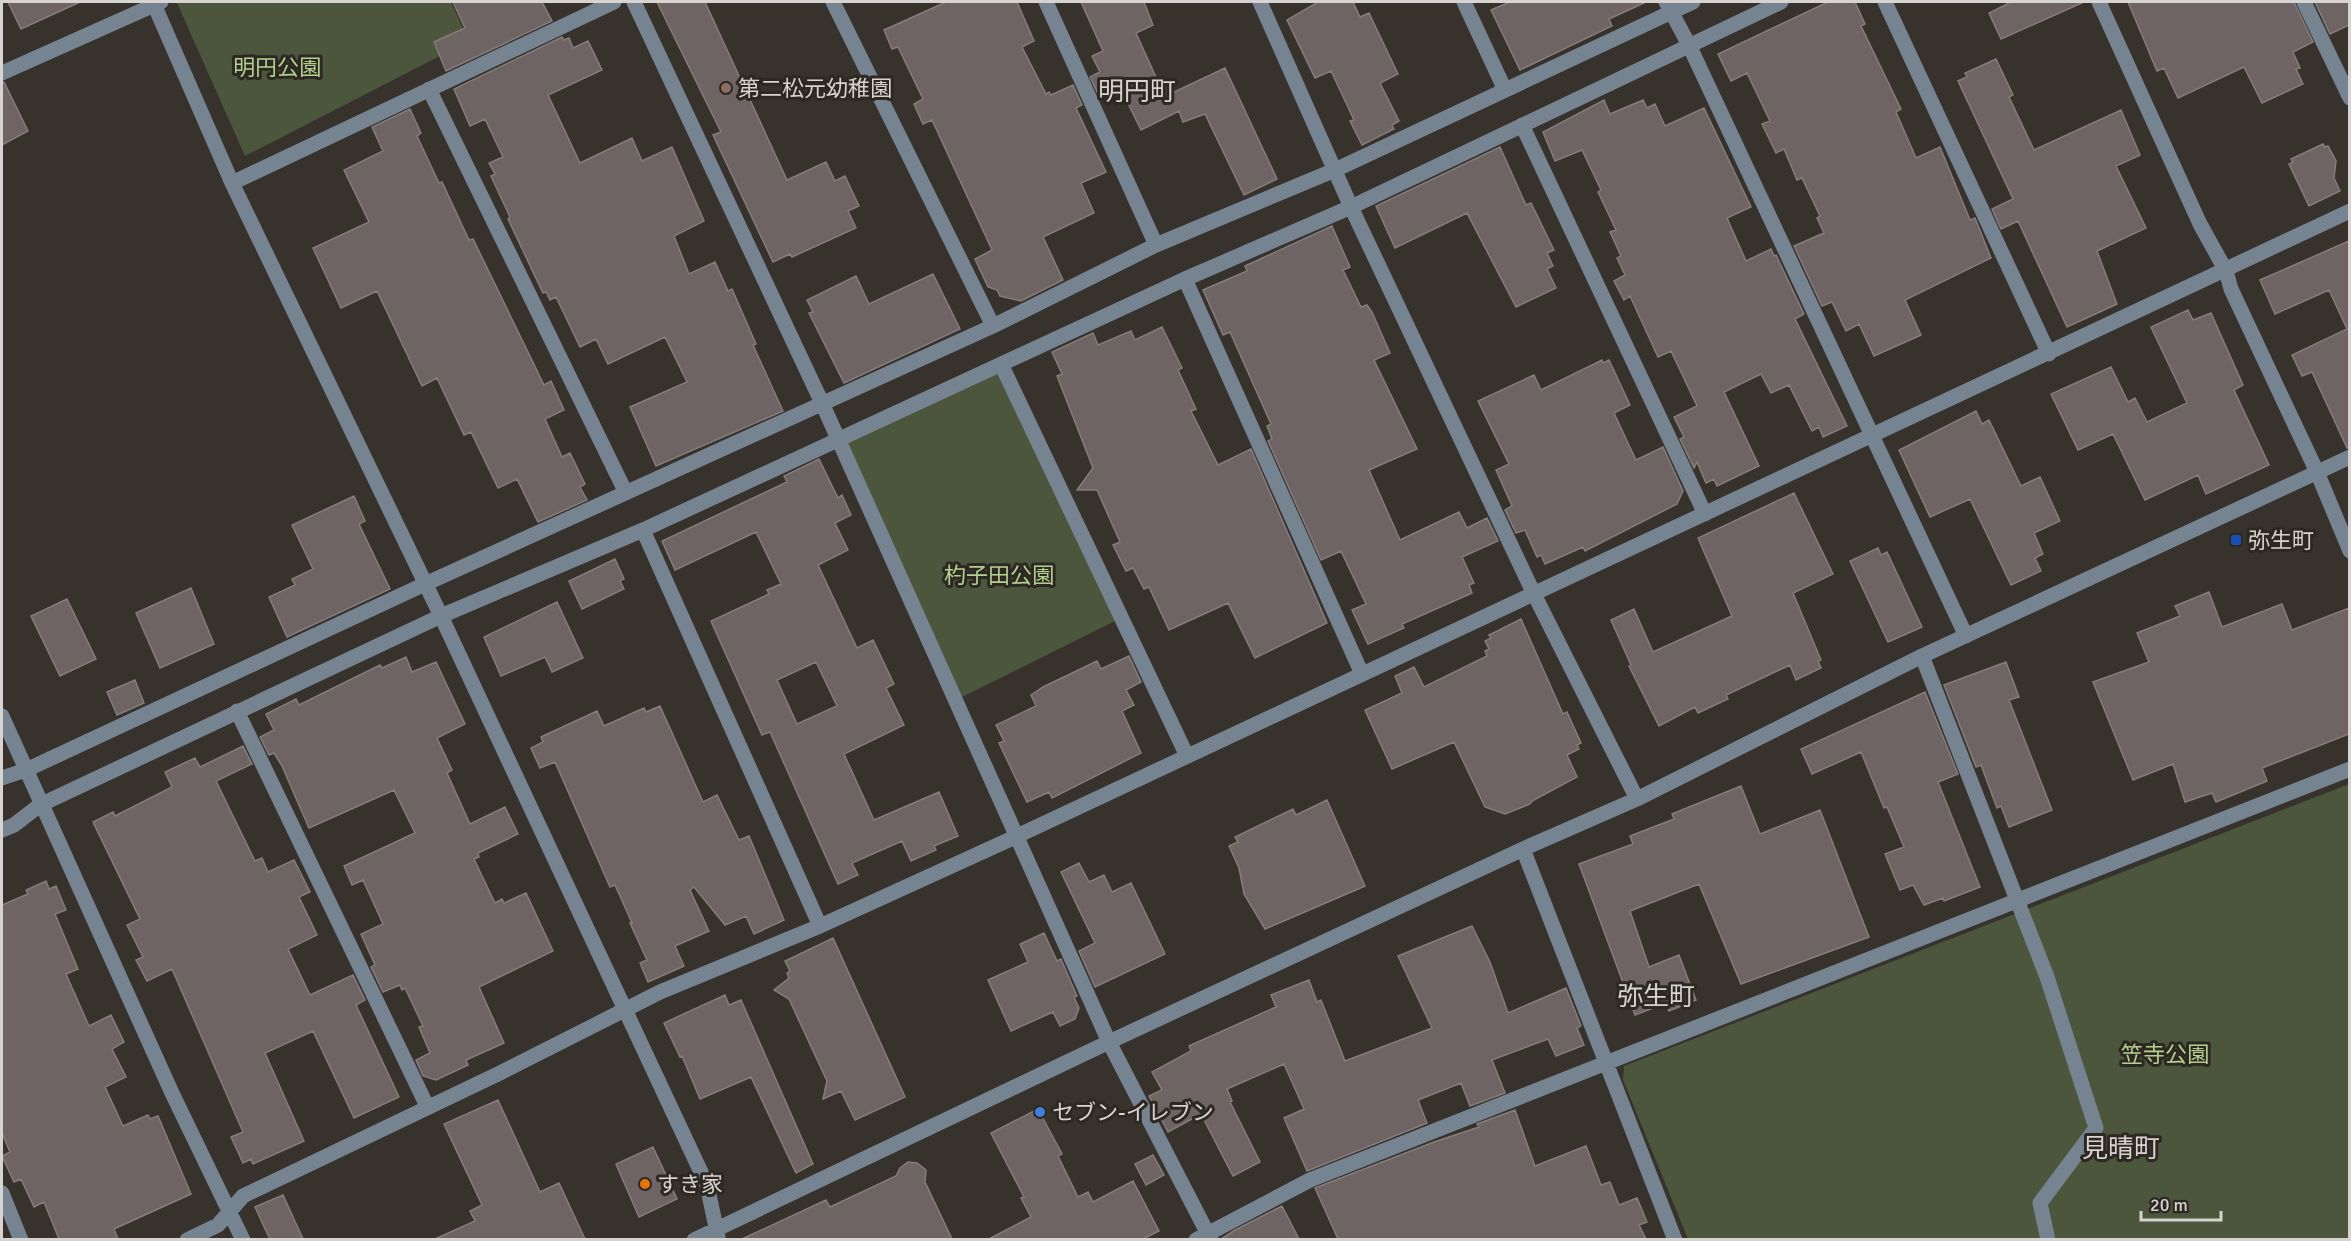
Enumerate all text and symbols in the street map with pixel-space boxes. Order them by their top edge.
park label: 明円公園 [233,54,321,81]
place label: 第二松元幼稚園 [738,75,892,102]
district label: 明円町 [1098,76,1176,108]
marker: 第二松元幼稚園 [719,81,733,95]
place label: 弥生町 [2248,527,2314,554]
marker: 弥生町 [2229,533,2243,547]
park label: 杓子田公園 [944,562,1054,589]
district label: 弥生町 [1617,981,1695,1013]
park label: 笠寺公園 [2121,1041,2209,1068]
place label: セブン-イレブン [1052,1099,1214,1126]
marker: セブン-イレブン [1033,1105,1047,1119]
district label: 見晴町 [2082,1133,2160,1165]
place label: すき家 [657,1171,723,1198]
marker: すき家 [638,1177,652,1191]
scale bar [2141,1184,2220,1222]
text: 20 m [2150,1194,2188,1216]

